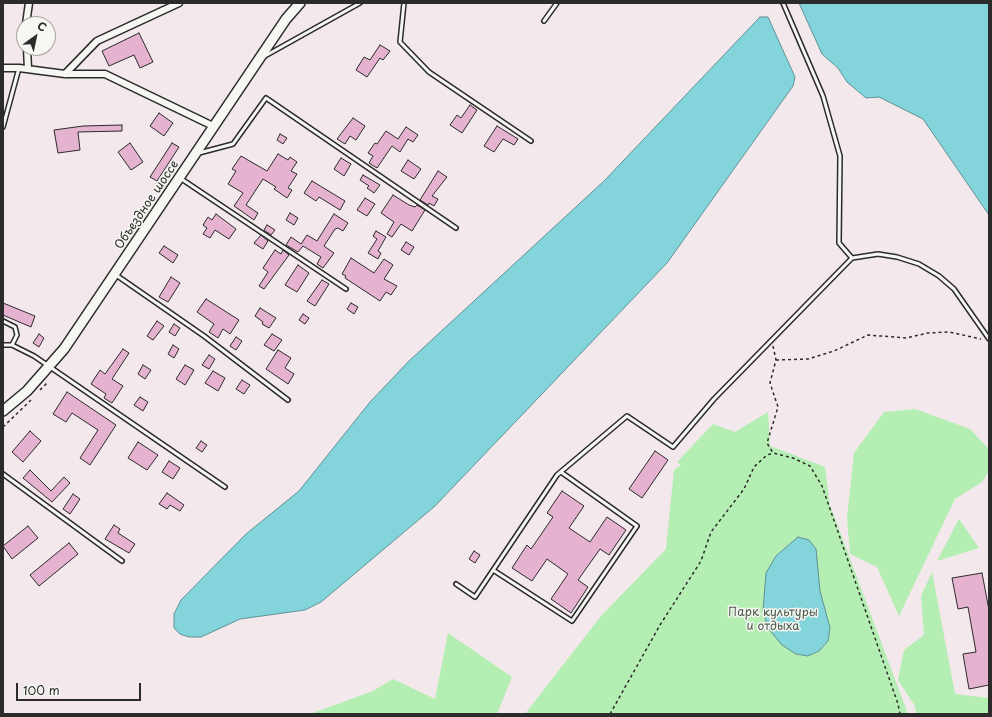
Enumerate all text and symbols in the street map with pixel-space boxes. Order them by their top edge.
north arrow [16,16,56,56]
text: С [34,17,50,36]
street label: Объездное шоссе [112,158,182,252]
park label: Парк культуры и отдыха [728,606,818,634]
scale bar [18,675,143,701]
text: 100 m [23,681,60,699]

